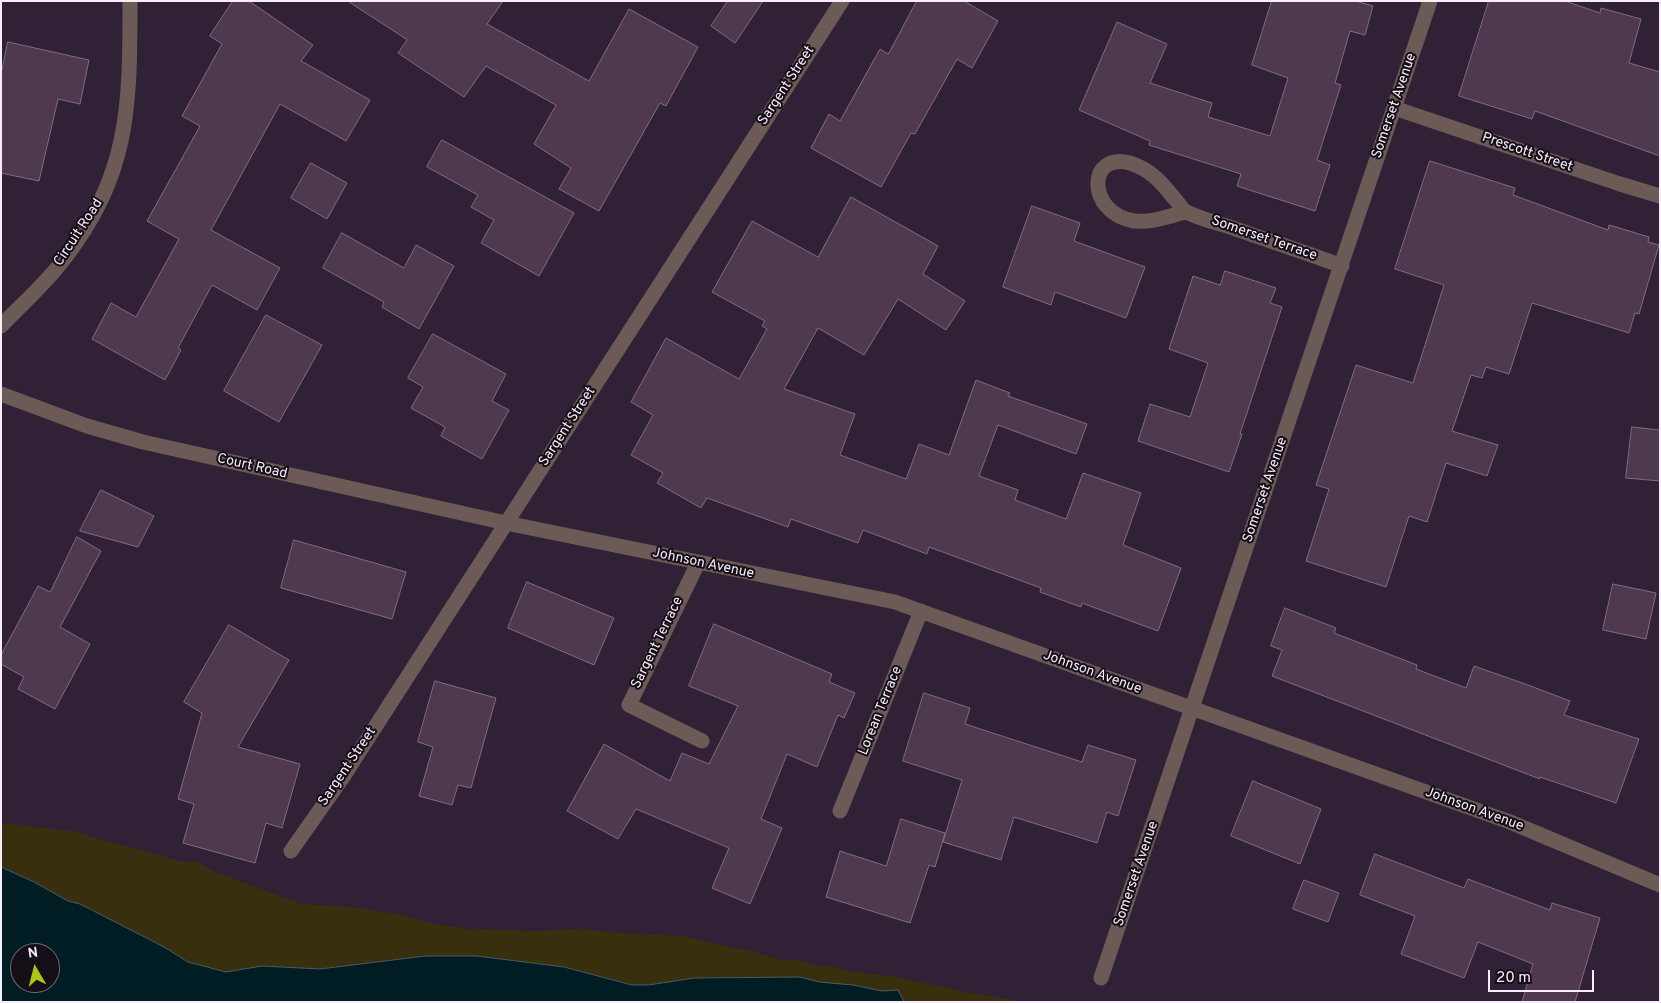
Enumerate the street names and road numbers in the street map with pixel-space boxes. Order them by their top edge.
street label: Sargent Street [755,43,819,129]
street label: Somerset Avenue [1369,51,1421,161]
street label: Prescott Street [1479,130,1575,176]
street label: Circuit Road [51,196,107,270]
street label: Somerset Terrace [1209,213,1319,265]
street label: Sargent Street [536,384,600,470]
street label: Somerset Avenue [1240,435,1292,545]
street label: Court Road [215,451,289,483]
street label: Johnson Avenue [651,545,755,583]
street label: Sargent Terrace [629,594,687,692]
street label: Johnson Avenue [1040,647,1144,699]
street label: Lorean Terrace [856,664,906,758]
street label: Sargent Street [316,724,380,810]
street label: Johnson Avenue [1422,784,1526,836]
street label: Somerset Avenue [1111,819,1163,929]

